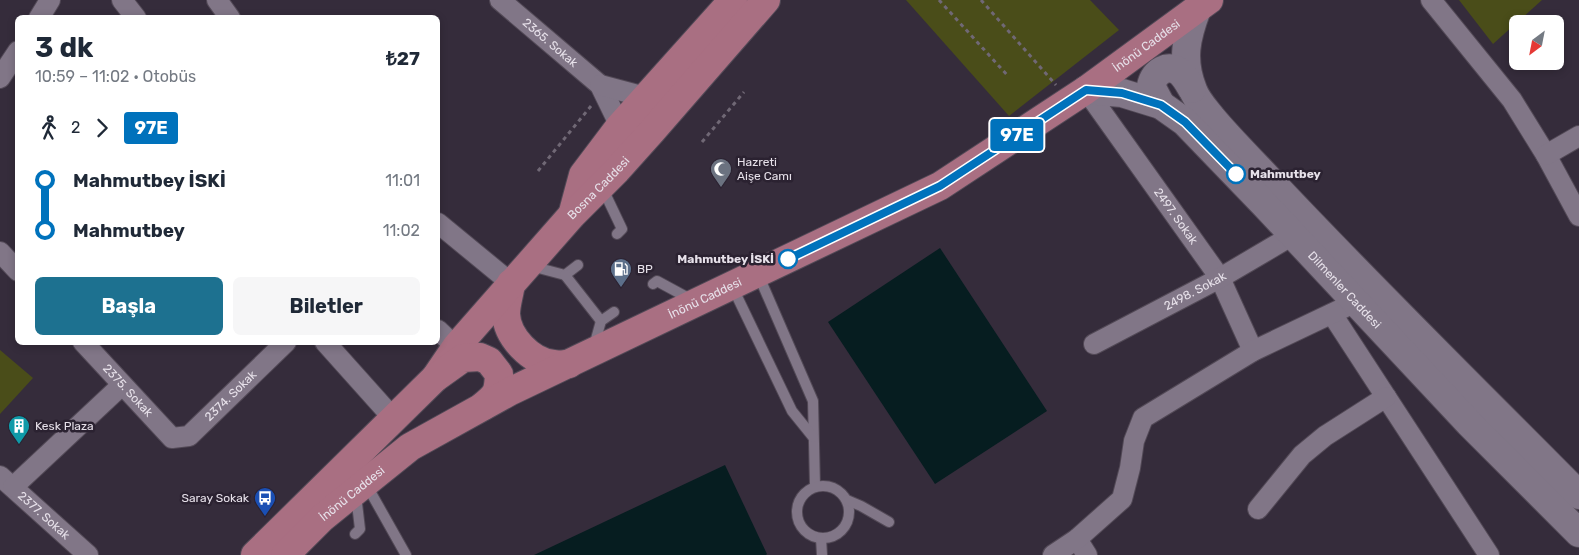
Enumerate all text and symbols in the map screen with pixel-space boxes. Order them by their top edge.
street label: 2365. Sokak [520,15,581,71]
north arrow [1509,15,1564,70]
map controls [1509,15,1564,70]
street label: İnönü Caddesi [1110,17,1183,75]
text: 3 dk [35,31,93,64]
text: ₺27 [386,47,420,70]
text: 10:59 – 11:02 · Otobüs [35,67,196,86]
icon: walk [35,114,63,142]
icon: forward [88,114,116,142]
text: 97E [134,117,168,139]
text: 2 [71,118,80,137]
line badge: 97E [988,119,1046,151]
text: 97E [1000,124,1034,146]
street label: Bosna Caddesi [565,154,633,222]
place label: Hazreti Aişe Camı [737,155,792,183]
mosque icon: Hazreti Aişe Camı [709,157,733,188]
marker: Mahmutbey [1226,164,1246,184]
place label: Mahmutbey [1250,167,1321,181]
text: Mahmutbey İSKİ [73,169,226,192]
text: 11:01 [385,171,420,190]
street label: 2497. Sokak [1151,185,1201,248]
text: Mahmutbey [73,219,185,242]
text: 11:02 [383,221,420,240]
marker: Mahmutbey İSKİ [778,249,798,269]
street label: Dilmenler Caddesi [1305,249,1384,331]
place label: Mahmutbey İSKİ [677,252,774,266]
fuel station icon: BP [609,257,633,288]
place label: BP [637,262,653,276]
street label: 2498. Sokak [1162,269,1229,313]
street label: İnönü Caddesi [666,275,744,322]
button: Başla [35,277,223,335]
button: Biletler [233,277,420,335]
street label: 2375. Sokak [100,361,156,420]
street label: 2374. Sokak [202,367,260,424]
building icon: Kesk Plaza [7,414,31,445]
place label: Kesk Plaza [35,419,94,433]
street label: İnönü Caddesi [317,463,388,524]
bus stop icon: Saray Sokak [253,486,277,517]
street label: 2377. Sokak [15,488,73,543]
place label: Saray Sokak [181,491,250,505]

